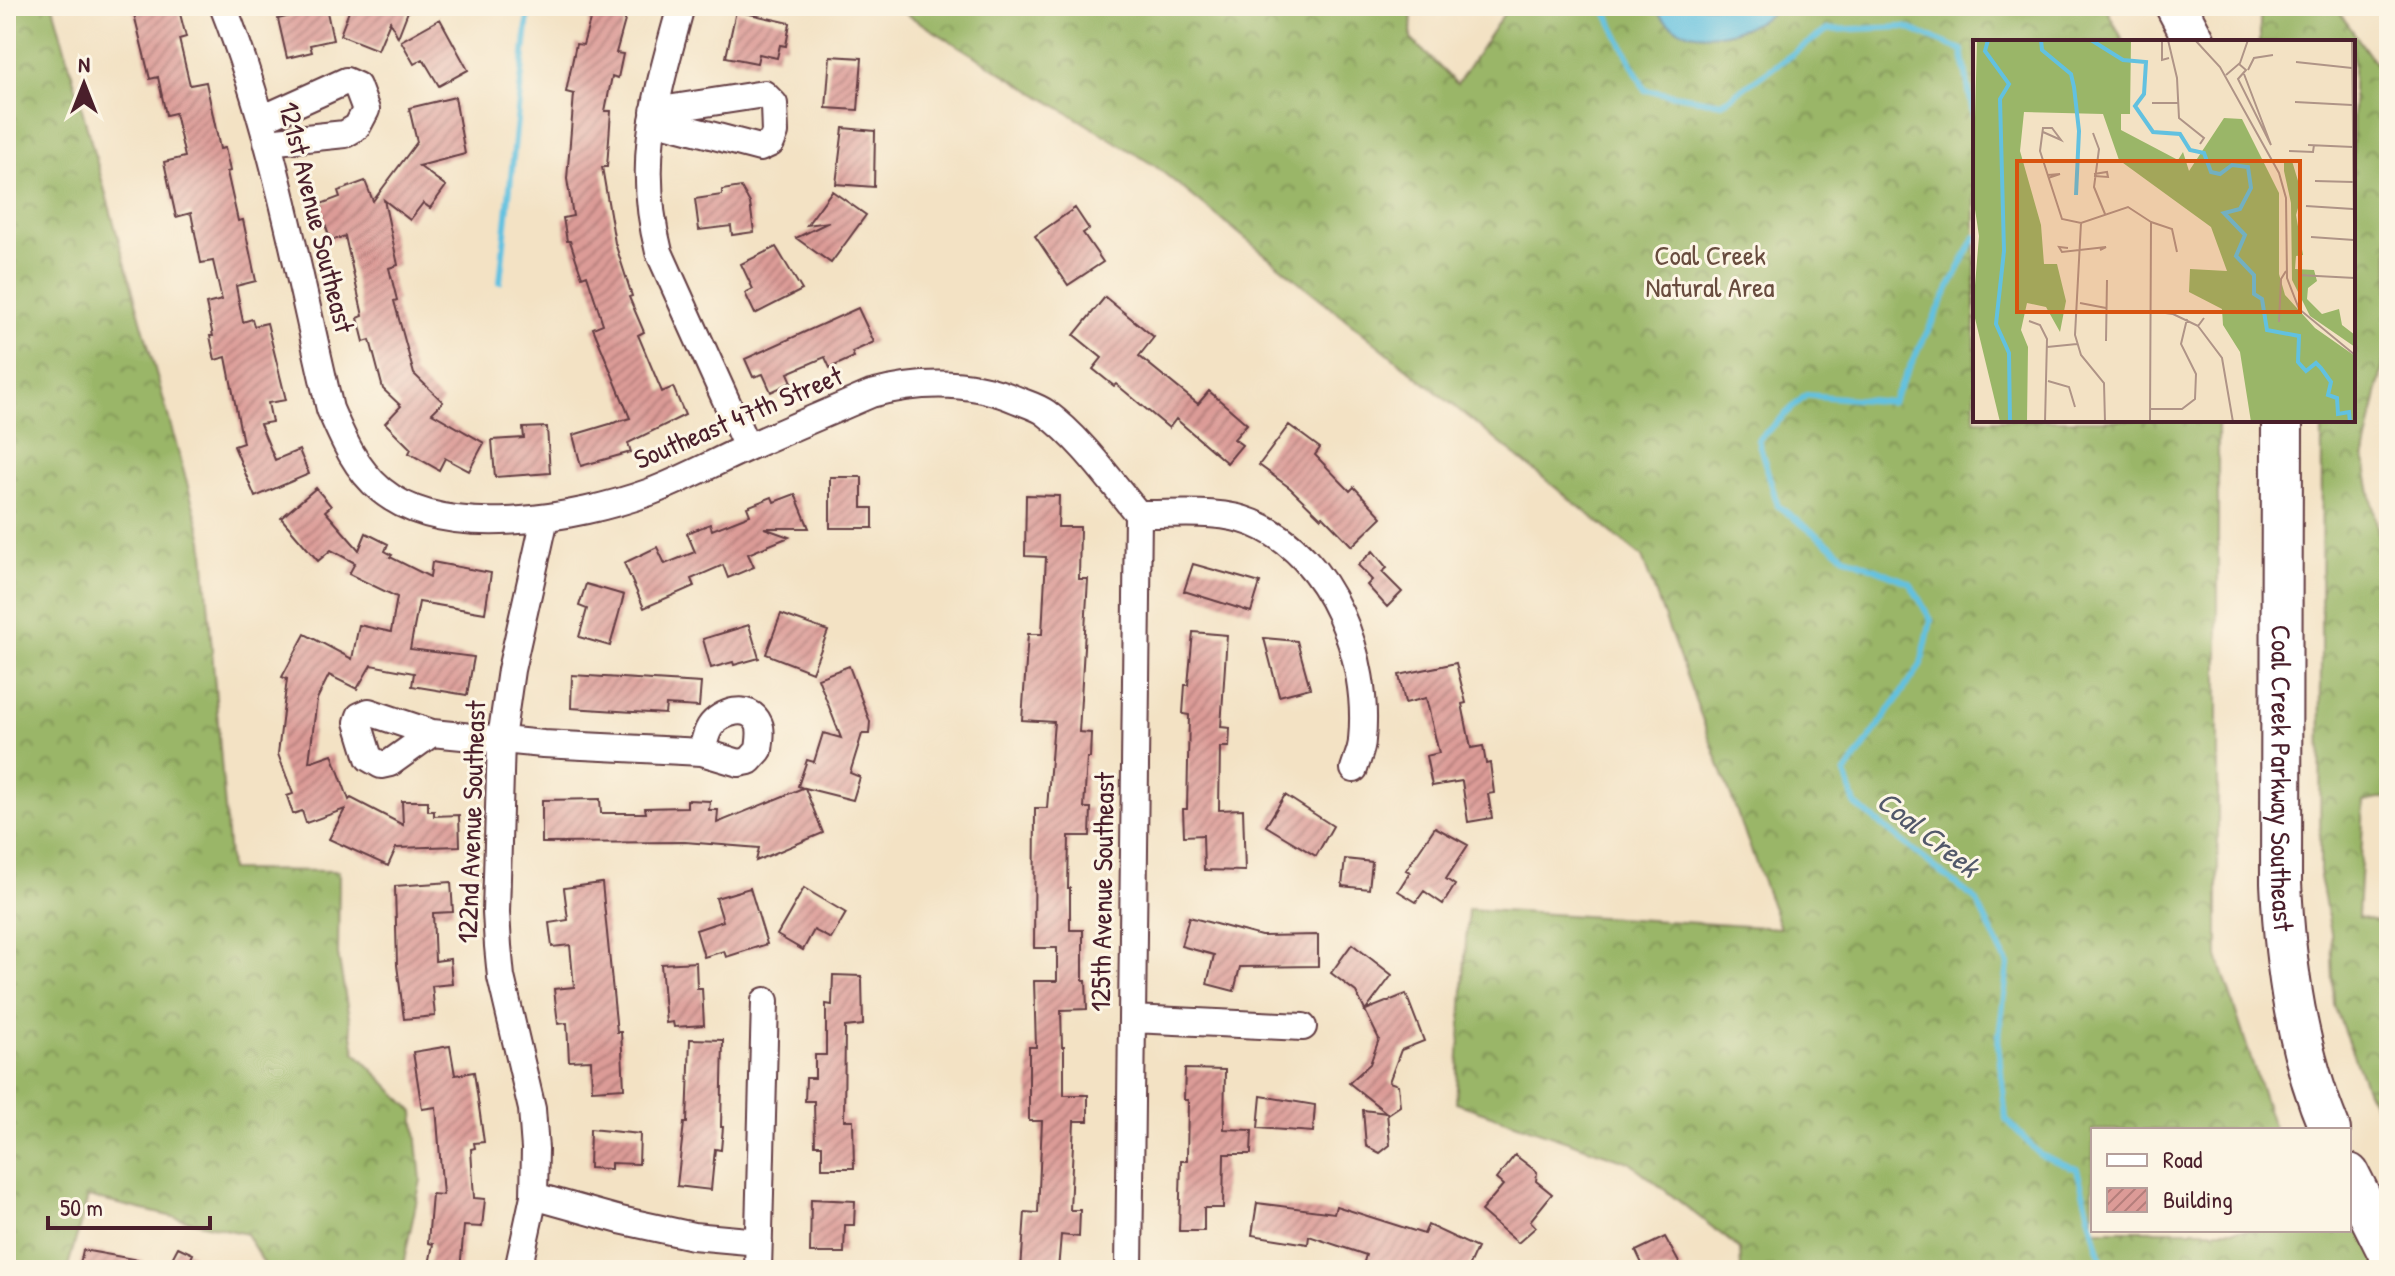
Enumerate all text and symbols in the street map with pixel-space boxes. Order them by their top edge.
inset map [1973,40,2355,422]
north arrow [44,44,124,124]
text: N [78,49,90,79]
street label: 121st Avenue Southeast [270,97,364,337]
park label: Coal Creek Natural Area [1646,236,1774,306]
street label: Southeast 47th Street [628,356,848,478]
street label: Coal Creek Parkway Southeast [2262,625,2303,933]
street label: 122nd Avenue Southeast [448,700,494,944]
street label: 125th Avenue Southeast [1081,771,1123,1012]
water label: Coal Creek [1869,781,1990,887]
legend [2091,1128,2351,1232]
text: Road [2163,1143,2202,1175]
scale bar [48,1180,210,1230]
text: Building [2163,1183,2233,1215]
text: 50 m [60,1191,103,1223]

